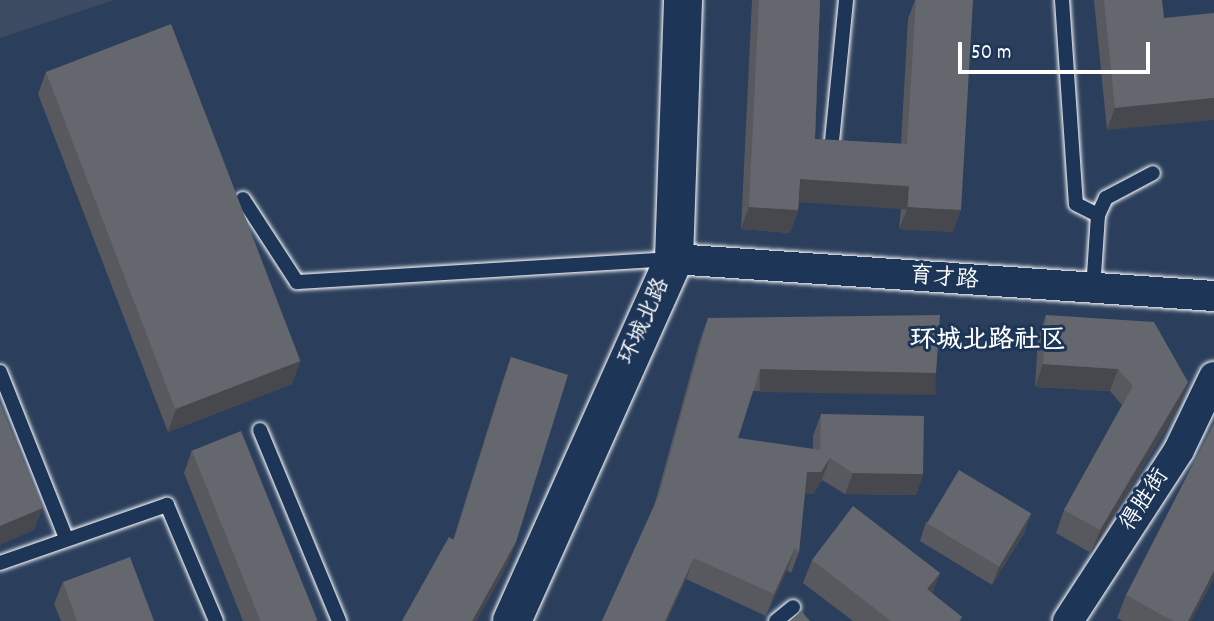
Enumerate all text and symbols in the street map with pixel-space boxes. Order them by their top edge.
scale bar [962,28,1154,72]
text: 50 m [971,39,1011,69]
street label: 育才路 [908,263,980,297]
street label: 环城北路 [615,274,677,370]
district label: 环城北路社区 [910,326,1066,358]
street label: 得胜街 [1116,465,1176,537]

